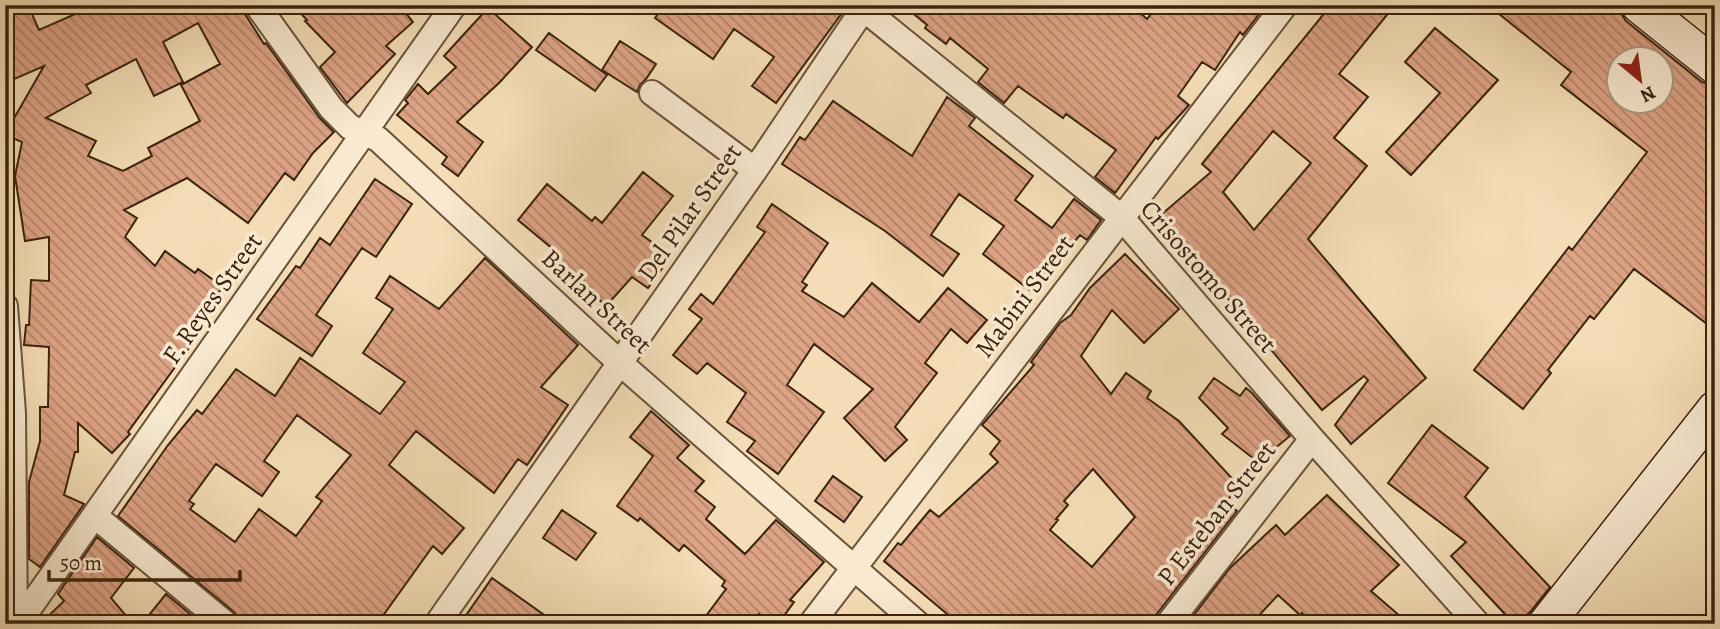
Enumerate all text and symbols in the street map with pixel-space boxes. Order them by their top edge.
north arrow [1604,46,1674,116]
text: N [1635,79,1660,109]
street label: Del Pilar Street [629,136,750,288]
street label: Crisostomo Street [1132,192,1285,361]
street label: F. Reyes Street [154,225,271,371]
street label: Mabini Street [967,228,1082,365]
street label: Barlan Street [534,241,660,362]
street label: P Esteban Street [1149,434,1284,593]
scale bar [49,538,240,582]
text: 50 m [60,549,102,577]

